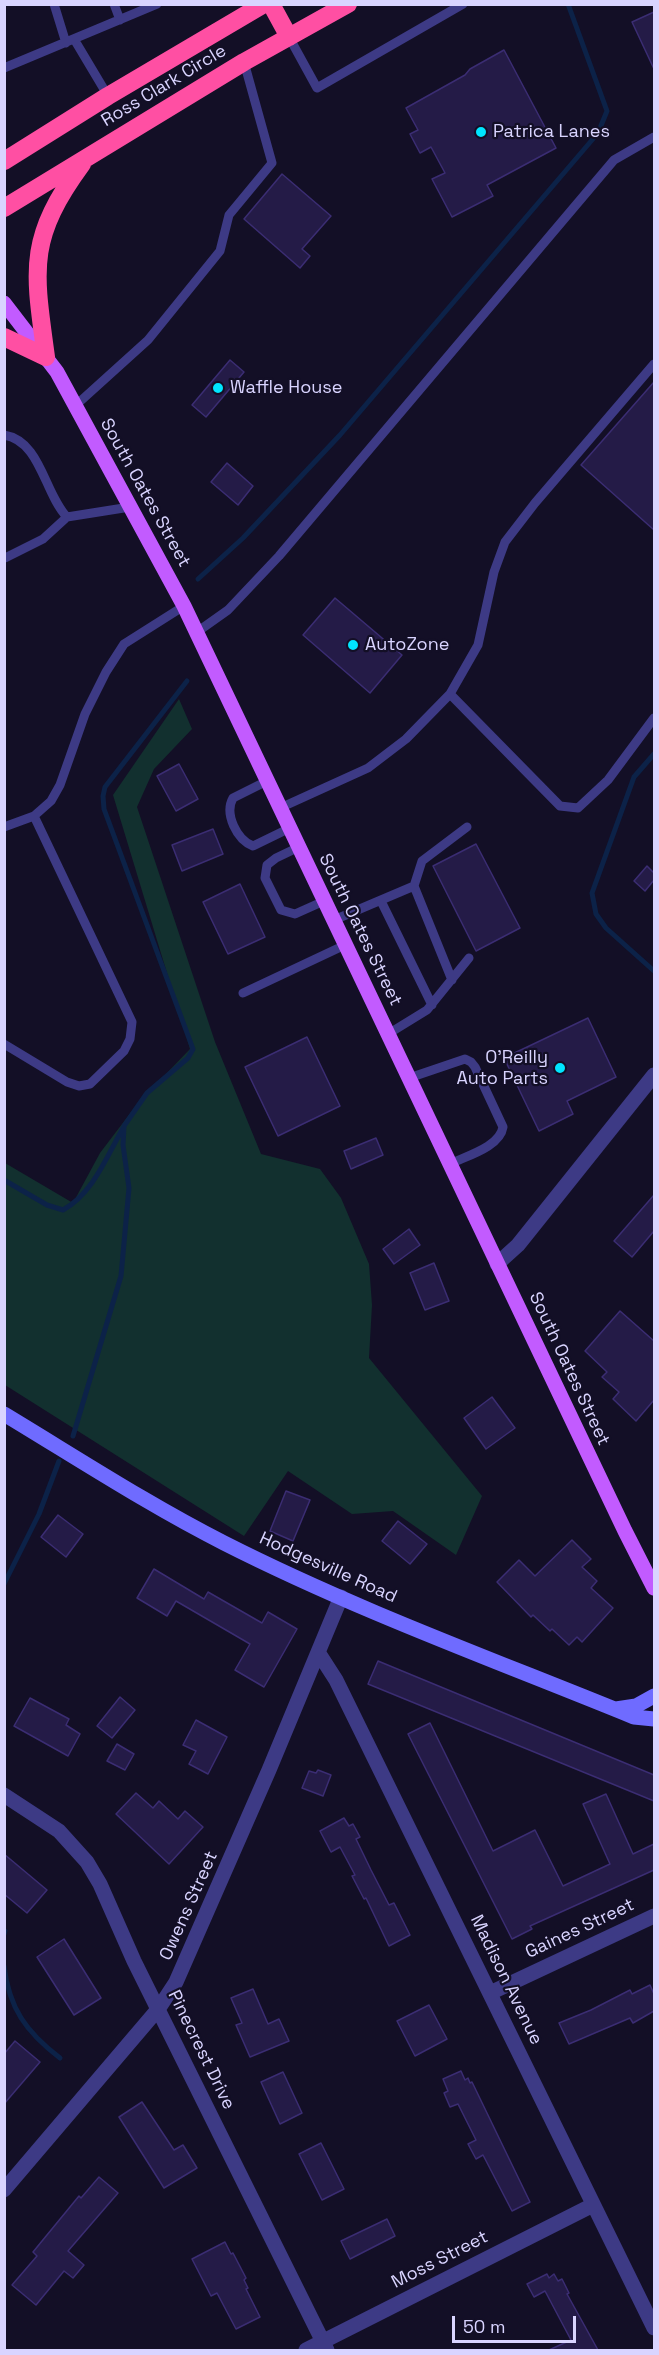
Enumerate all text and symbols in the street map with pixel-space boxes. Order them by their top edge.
street label: Ross Clark Circle [98,40,230,132]
place label: Patrica Lanes [493,121,610,143]
marker: Patrica Lanes [474,125,488,139]
place label: Waffle House [230,377,342,399]
marker: Waffle House [211,381,225,395]
street label: South Oates Street [95,415,195,571]
place label: AutoZone [365,634,449,656]
marker: AutoZone [346,638,360,652]
street label: South Oates Street [314,850,406,1010]
place label: O'Reilly Auto Parts [456,1047,548,1090]
marker: O'Reilly Auto Parts [553,1061,567,1075]
street label: South Oates Street [524,1289,614,1449]
street label: Hodgesville Road [256,1528,400,1608]
street label: Owens Street [155,1848,223,1964]
street label: Gaines Street [522,1894,638,1964]
street label: Madison Avenue [465,1912,547,2048]
street label: Pinecrest Drive [163,1987,239,2113]
street label: Moss Street [388,2226,492,2294]
scale bar [455,2304,580,2342]
text: 50 m [463,2315,505,2338]

